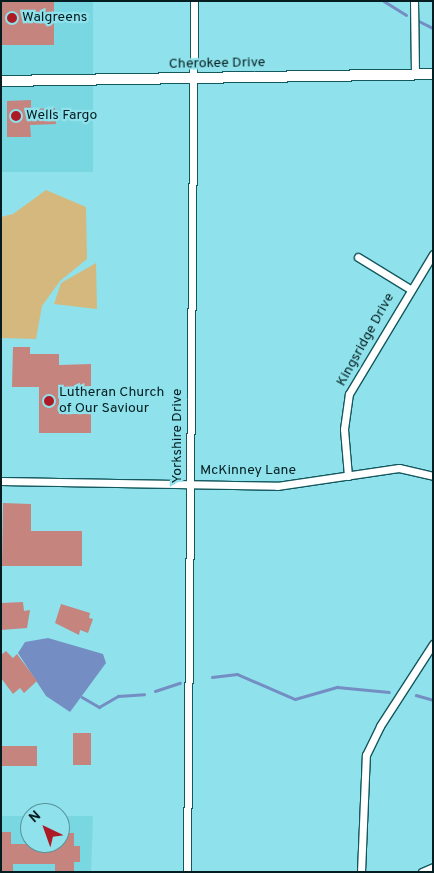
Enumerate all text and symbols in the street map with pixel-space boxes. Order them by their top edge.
place label: Walgreens [22,10,87,26]
marker: Walgreens [6,12,18,24]
street label: Cherokee Drive [169,55,265,73]
place label: Wells Fargo [26,108,97,124]
marker: Wells Fargo [10,110,22,122]
street label: Kingsridge Drive [333,290,399,390]
place label: Lutheran Church of Our Saviour [59,385,164,418]
street label: Yorkshire Drive [170,388,186,484]
marker: Lutheran Church of Our Saviour [43,395,55,407]
street label: McKinney Lane [200,463,296,479]
north arrow [20,803,70,853]
text: N [26,808,45,827]

